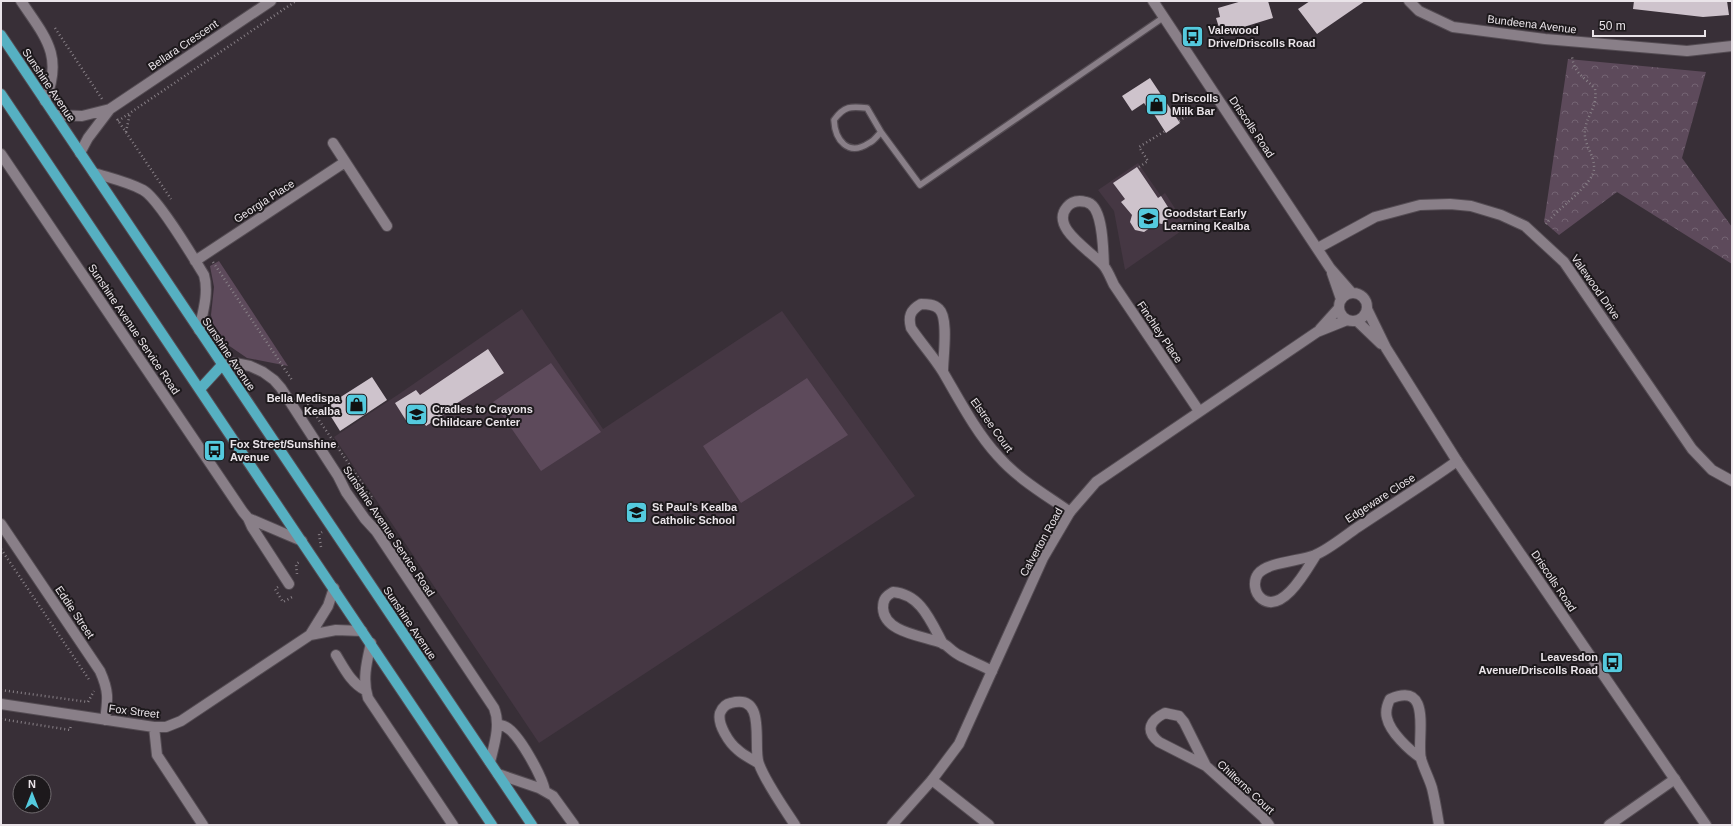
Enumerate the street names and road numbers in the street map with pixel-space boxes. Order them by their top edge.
street label: Bundeena Avenue [1487,13,1577,35]
street label: Bellara Crescent [146,17,220,73]
street label: Sunshine Avenue [20,46,78,124]
street label: Driscolls Road [1227,94,1277,160]
street label: Georgia Place [231,177,297,225]
street label: Valewood Drive [1569,252,1623,322]
street label: Sunshine Avenue Service Road [86,262,182,396]
street label: Finchley Place [1135,299,1185,365]
street label: Sunshine Avenue [200,315,258,393]
street label: Elstree Court [968,396,1016,454]
street label: Sunshine Avenue Service Road [341,464,437,598]
street label: Edgeware Close [1343,471,1417,525]
street label: Calverton Road [1017,506,1065,578]
street label: Driscolls Road [1529,548,1579,614]
street label: Eddie Street [53,584,97,640]
street label: Sunshine Avenue [381,584,439,662]
street label: Fox Street [108,702,160,720]
street label: Chilterns Court [1215,758,1277,816]

